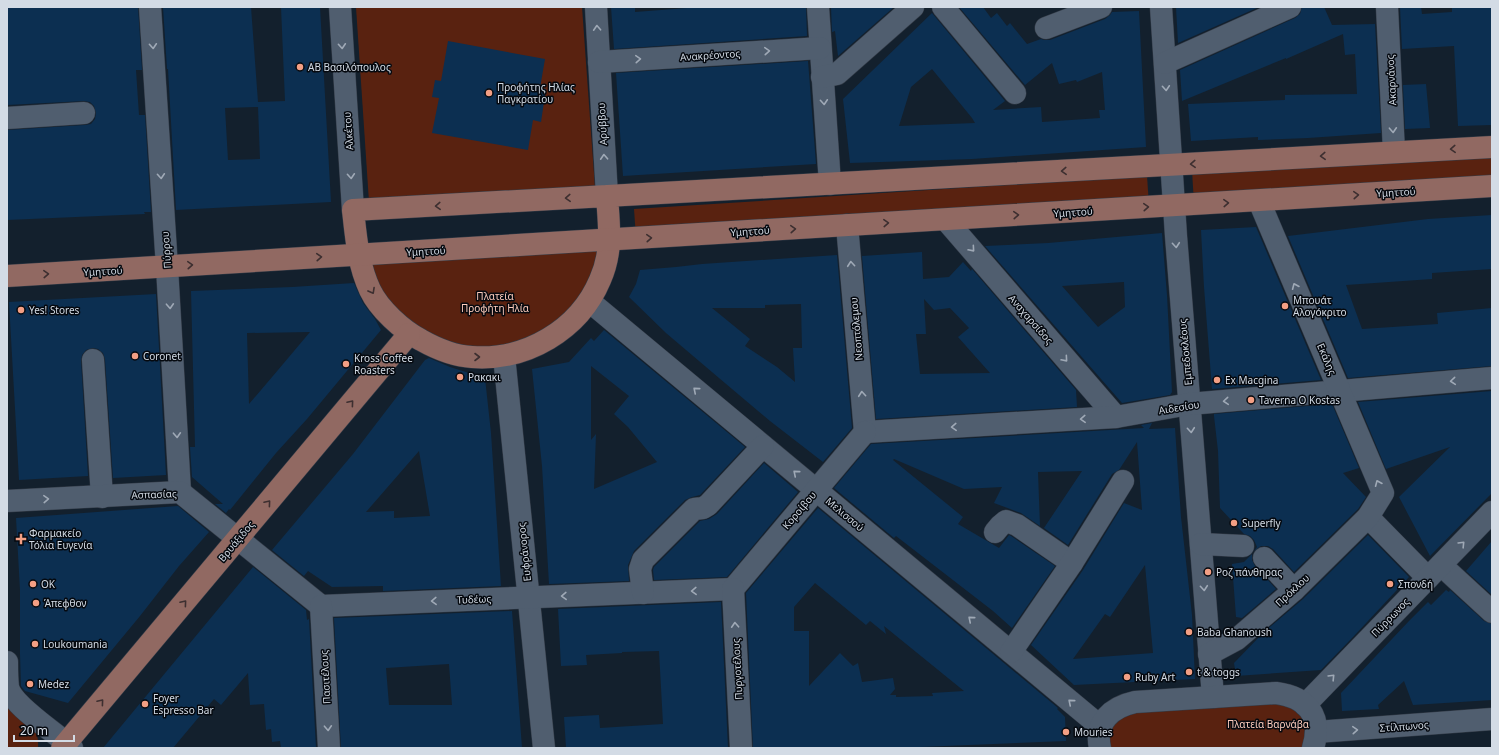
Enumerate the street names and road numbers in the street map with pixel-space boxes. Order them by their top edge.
street label: Ανακρέοντος [679,46,741,64]
street label: Ακαρνάνος [1383,54,1399,106]
street label: Αρύββου [594,102,610,146]
street label: Αλκέτου [340,111,356,151]
street label: Υμηττού [1376,184,1416,200]
street label: Υμηττού [1053,204,1093,220]
street label: Υμηττού [730,223,770,239]
street label: Πύρρου [158,231,174,269]
street label: Υμηττού [406,243,446,259]
street label: Υμηττού [83,263,123,279]
street label: Αναχαρσίδος [1006,291,1057,347]
street label: Νεοπτόλεμου [846,297,866,361]
street label: Εμπεδοκλέους [1175,318,1195,386]
street label: Εκάλης [1314,341,1340,377]
street label: Αιδεσίου [1158,397,1201,417]
street label: Ασπασίας [131,486,177,502]
street label: Κοροίβου [779,488,819,532]
street label: Μελισσού [823,494,867,534]
street label: Βρυάξιδος [215,518,257,564]
street label: Ευφράνορος [514,522,534,582]
street label: Πρόκλου [1272,571,1312,609]
street label: Τυδέως [457,591,492,607]
street label: Πύρρωνος [1368,594,1412,640]
street label: Πυργοτέλους [728,638,746,700]
street label: Πασιτέλους [317,649,333,704]
street label: Στίλπωνος [1379,717,1429,735]

